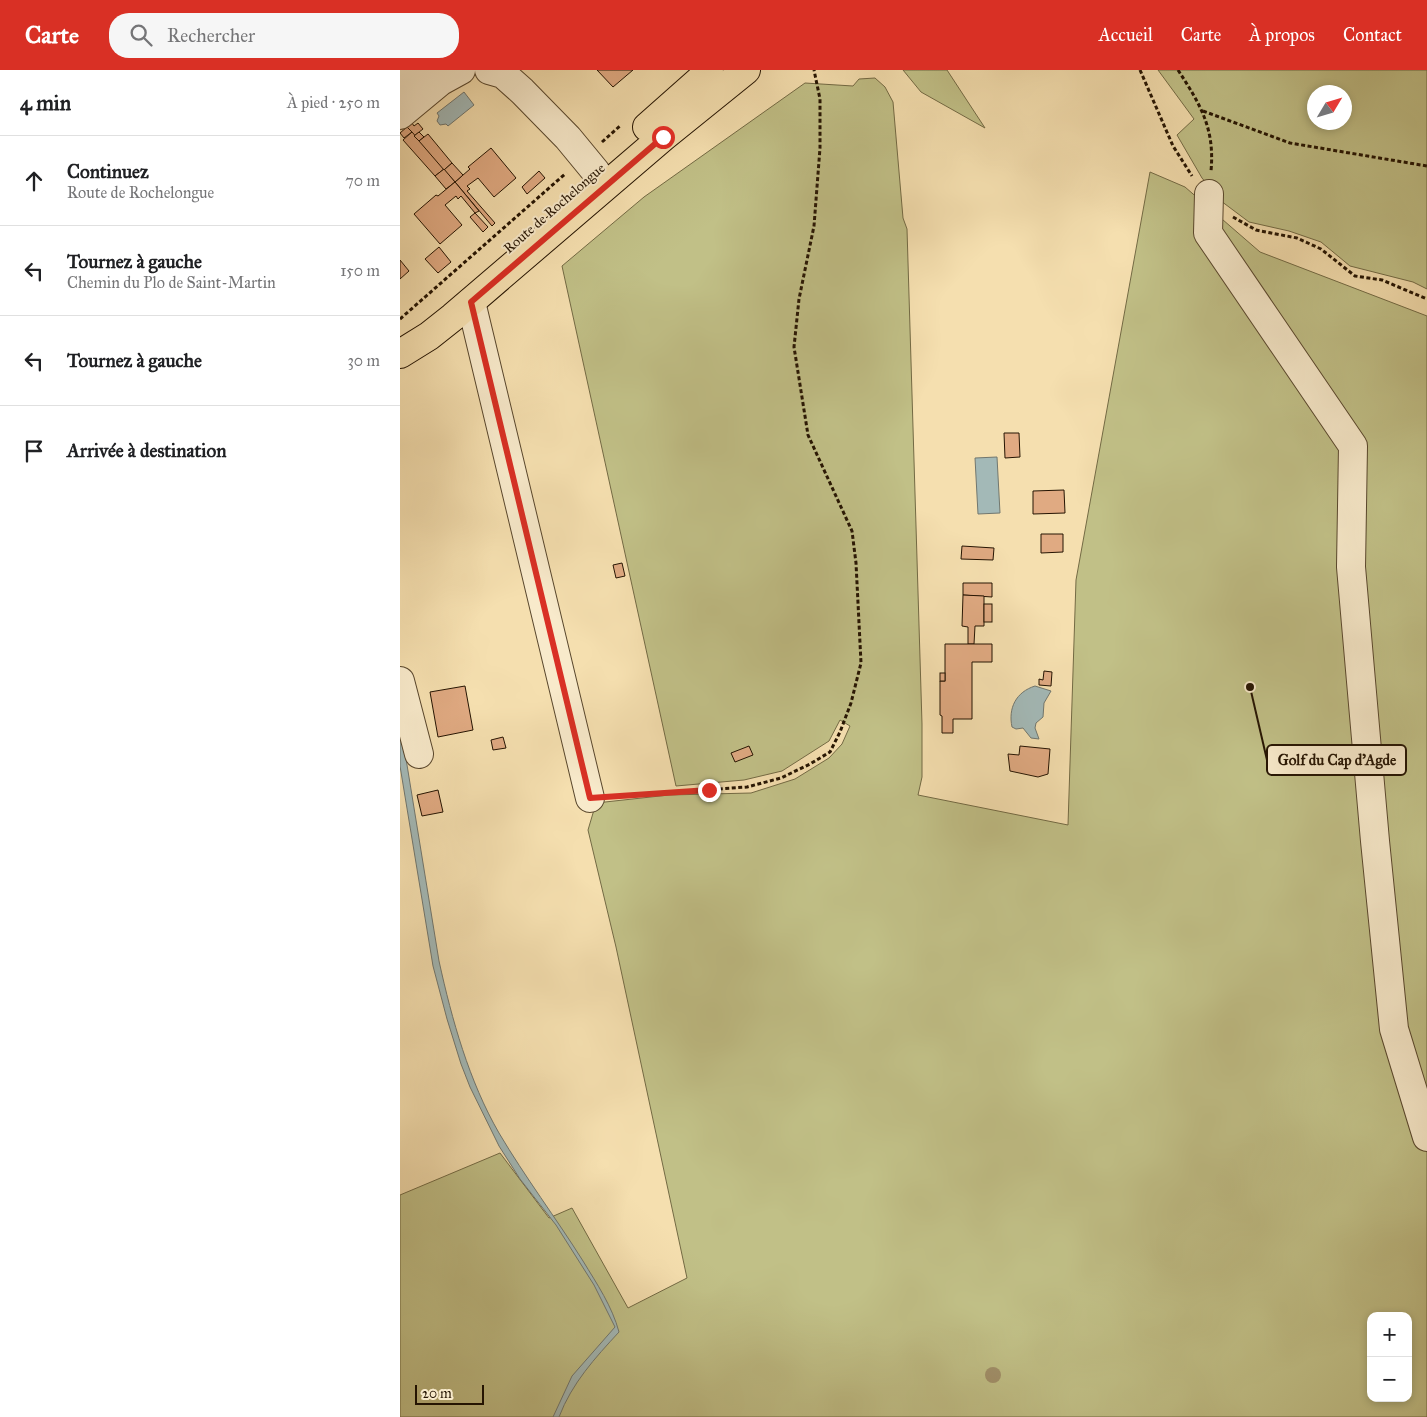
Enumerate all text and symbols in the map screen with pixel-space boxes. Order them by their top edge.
search box [109,13,459,58]
text: Carte [25,20,79,50]
icon: search [127,21,155,49]
text: Rechercher [167,24,255,47]
text: Accueil [1099,24,1153,46]
text: Carte [1181,24,1221,46]
text: À propos [1249,24,1315,46]
text: Contact [1343,24,1402,46]
north arrow [1307,85,1352,130]
text: 4 min [20,90,71,116]
text: À pied · 250 m [287,93,380,112]
route start [652,126,675,149]
text: Continuez [67,160,149,183]
street label: Route de Rochelongue [500,160,609,257]
icon: ahead [20,167,48,195]
text: 70 m [345,171,380,190]
text: Route de Rochelongue [67,183,214,202]
text: Tournez à gauche [67,250,202,273]
icon: left [20,257,48,285]
text: 150 m [340,261,380,280]
text: Chemin du Plo de Saint-Martin [67,273,276,292]
icon: left [20,347,48,375]
text: Tournez à gauche [67,349,202,372]
text: 30 m [347,351,380,370]
icon: arrive [20,437,48,465]
text: Arrivée à destination [67,439,226,462]
callout: Golf du Cap d'Agde [1267,745,1406,775]
text: Golf du Cap d'Agde [1278,751,1397,770]
route end [698,779,721,802]
map controls [1367,1312,1412,1402]
button: + [1367,1312,1412,1357]
button: − [1367,1357,1412,1402]
scale bar [415,1382,484,1405]
text: 20 m [422,1385,452,1402]

